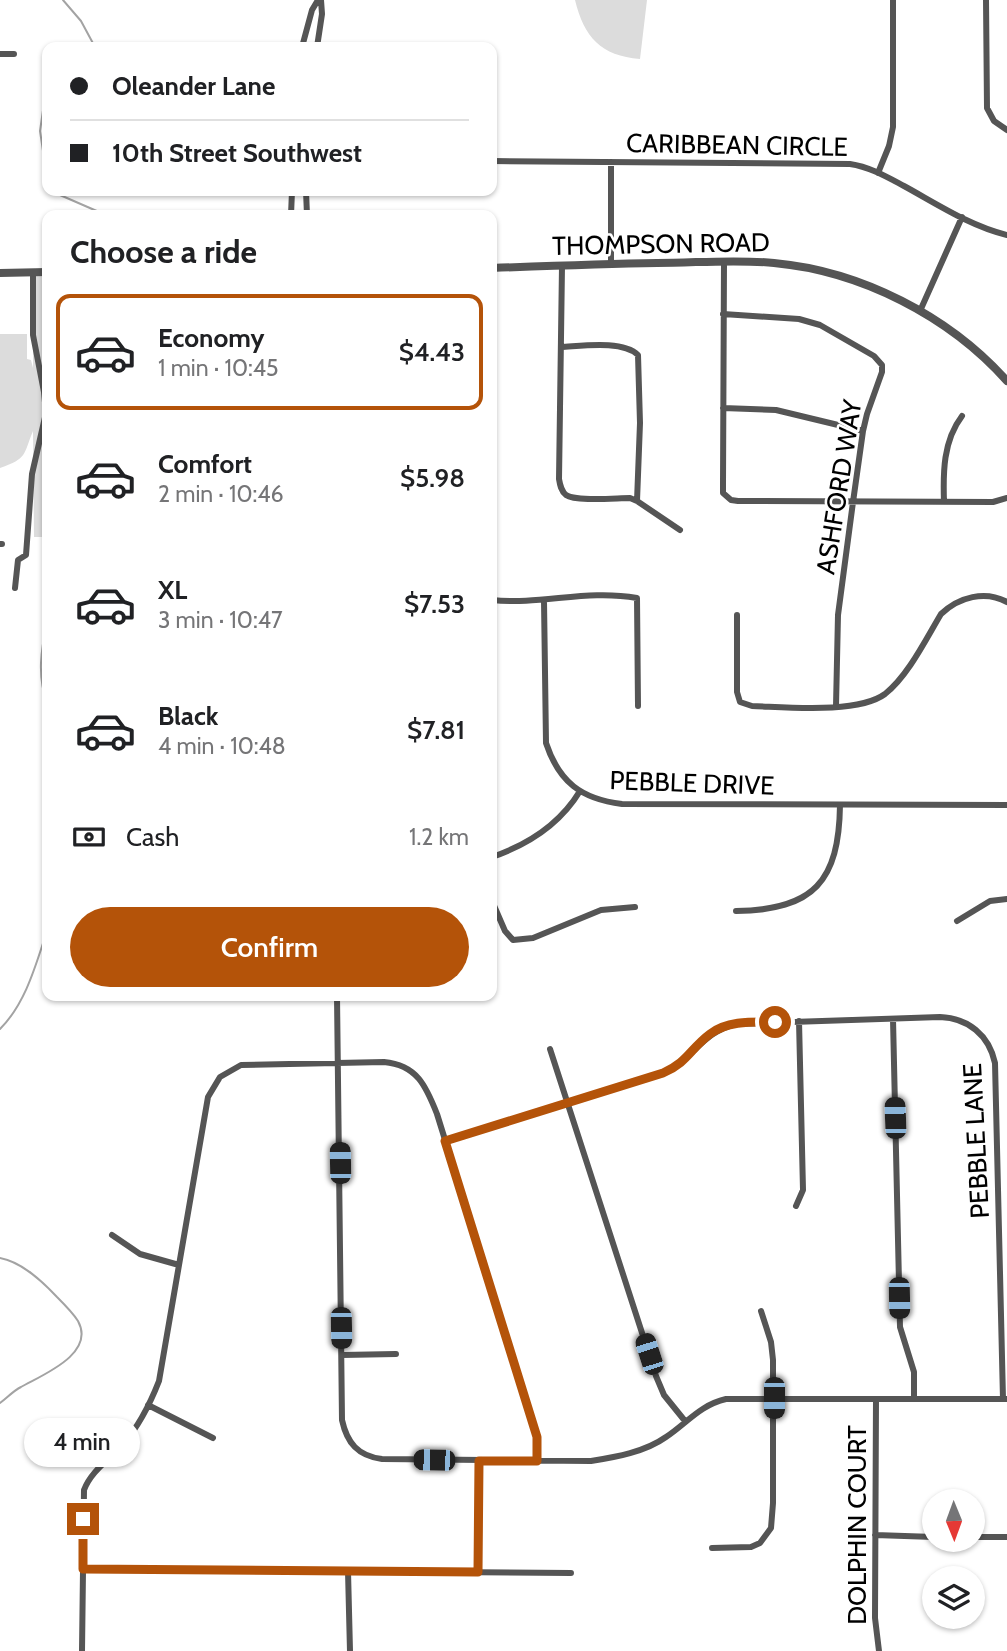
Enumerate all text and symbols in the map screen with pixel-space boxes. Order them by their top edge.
text: Oleander Lane [112,70,275,102]
street label: CARIBBEAN CIRCLE [626,127,848,163]
text: 10th Street Southwest [112,137,362,169]
street label: THOMPSON ROAD [552,226,770,262]
text: Choose a ride [70,232,257,271]
icon: car [74,321,137,384]
text: Economy [158,322,264,354]
text: $4.43 [399,336,465,368]
text: 1 min · 10:45 [158,354,278,382]
street label: ASHFORD WAY [809,397,869,576]
icon: car [74,447,137,510]
text: Comfort [158,448,252,480]
text: $5.98 [400,462,465,494]
text: 2 min · 10:46 [158,480,284,508]
icon: car [74,573,137,636]
text: XL [158,574,187,606]
text: $7.53 [404,588,465,620]
text: 3 min · 10:47 [158,606,283,634]
icon: car [74,699,137,762]
text: Black [158,700,218,732]
text: $7.81 [407,714,465,746]
text: 4 min · 10:48 [158,732,286,760]
street label: PEBBLE DRIVE [609,764,775,802]
icon: cash [70,818,108,856]
text: Cash [126,821,179,853]
text: 1.2 km [409,823,469,851]
button: Confirm [70,907,469,987]
route start [759,1006,791,1038]
street label: PEBBLE LANE [956,1063,996,1219]
car [884,1097,907,1139]
car [330,1142,351,1184]
car [889,1277,910,1319]
car [331,1307,352,1349]
car [633,1331,666,1377]
car [764,1377,785,1419]
callout: 4 min [25,1418,141,1466]
street label: DOLPHIN COURT [841,1425,873,1625]
text: 4 min [53,1428,111,1456]
car [413,1449,456,1471]
north arrow [922,1489,985,1552]
map controls [922,1489,985,1629]
route end [67,1503,99,1535]
button: layers [922,1566,985,1629]

